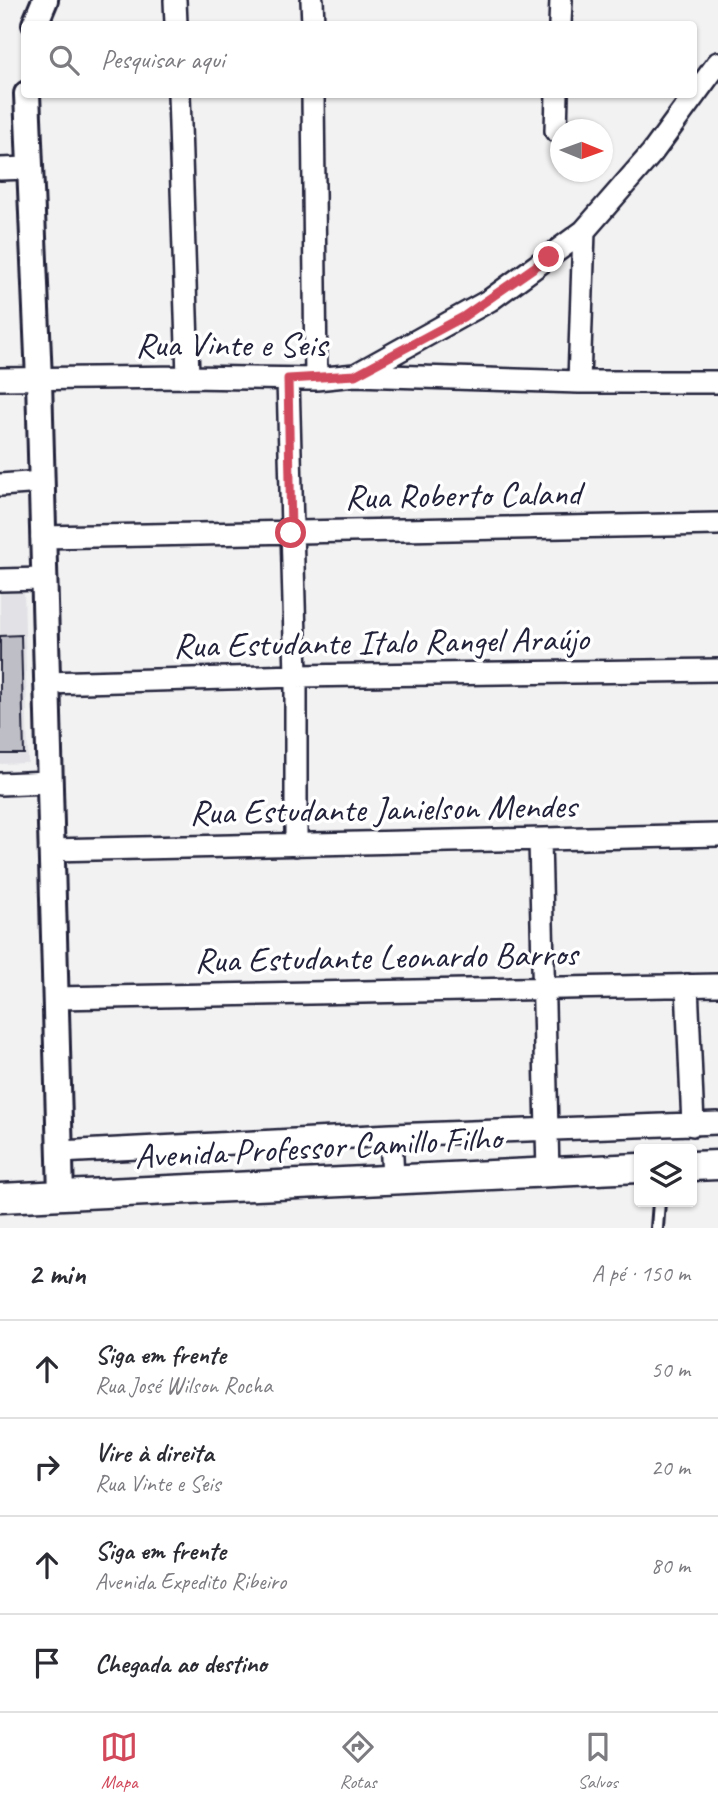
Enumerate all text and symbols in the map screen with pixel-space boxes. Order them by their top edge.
search box [21,21,697,98]
icon: search [45,41,83,79]
text: Pesquisar aqui [101,43,225,76]
north arrow [550,119,613,182]
route end [533,241,564,272]
street label: Rua Vinte e Seis [136,322,329,367]
street label: Rua Roberto Caland [345,470,587,520]
route start [275,517,306,548]
street label: Rua Estudante Italo Rangel Araújo [173,616,591,668]
street label: Rua Estudante Janielson Mendes [189,783,580,835]
street label: Rua Estudante Leonardo Barros [194,931,581,983]
street label: Avenida Professor Camillo Filho [133,1115,506,1179]
map controls [634,1144,697,1207]
button: layers [634,1144,697,1207]
text: 2 min [28,1255,85,1293]
text: A pé · 150 m [592,1259,690,1288]
text: Siga em frente [95,1338,226,1371]
icon: ahead [28,1350,66,1388]
text: 50 m [651,1355,690,1384]
text: Rua José Wilson Rocha [95,1371,272,1400]
text: Vire à direita [95,1436,214,1469]
icon: right [28,1448,66,1486]
text: 20 m [651,1453,690,1482]
text: Rua Vinte e Seis [95,1469,220,1498]
text: Siga em frente [95,1534,226,1567]
icon: ahead [28,1546,66,1584]
text: 80 m [651,1551,690,1580]
text: Avenida Expedito Ribeiro [95,1567,286,1596]
icon: arrive [28,1644,66,1682]
text: Chegada ao destino [95,1647,267,1680]
tab: Mapa [100,1728,138,1794]
tab: Rotas [339,1728,377,1794]
tab: Salvos [578,1728,618,1794]

